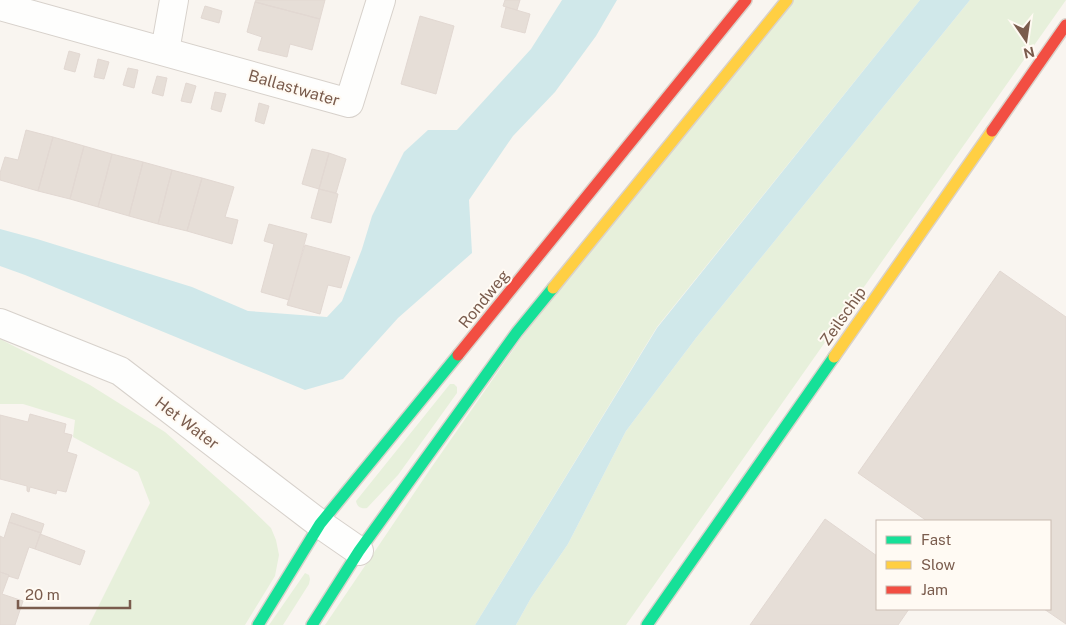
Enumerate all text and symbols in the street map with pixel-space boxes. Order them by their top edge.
north arrow [1001,15,1051,65]
text: N [1022,44,1036,62]
street label: Ballastwater [246,66,342,110]
street label: Rondweg [455,266,513,332]
street label: Zeilschip [816,283,870,349]
street label: Het Water [151,393,223,453]
legend [876,520,1051,610]
text: Fast [921,531,951,548]
text: Slow [921,556,956,573]
scale bar [18,578,130,610]
text: Jam [921,581,948,598]
text: 20 m [25,586,60,603]

